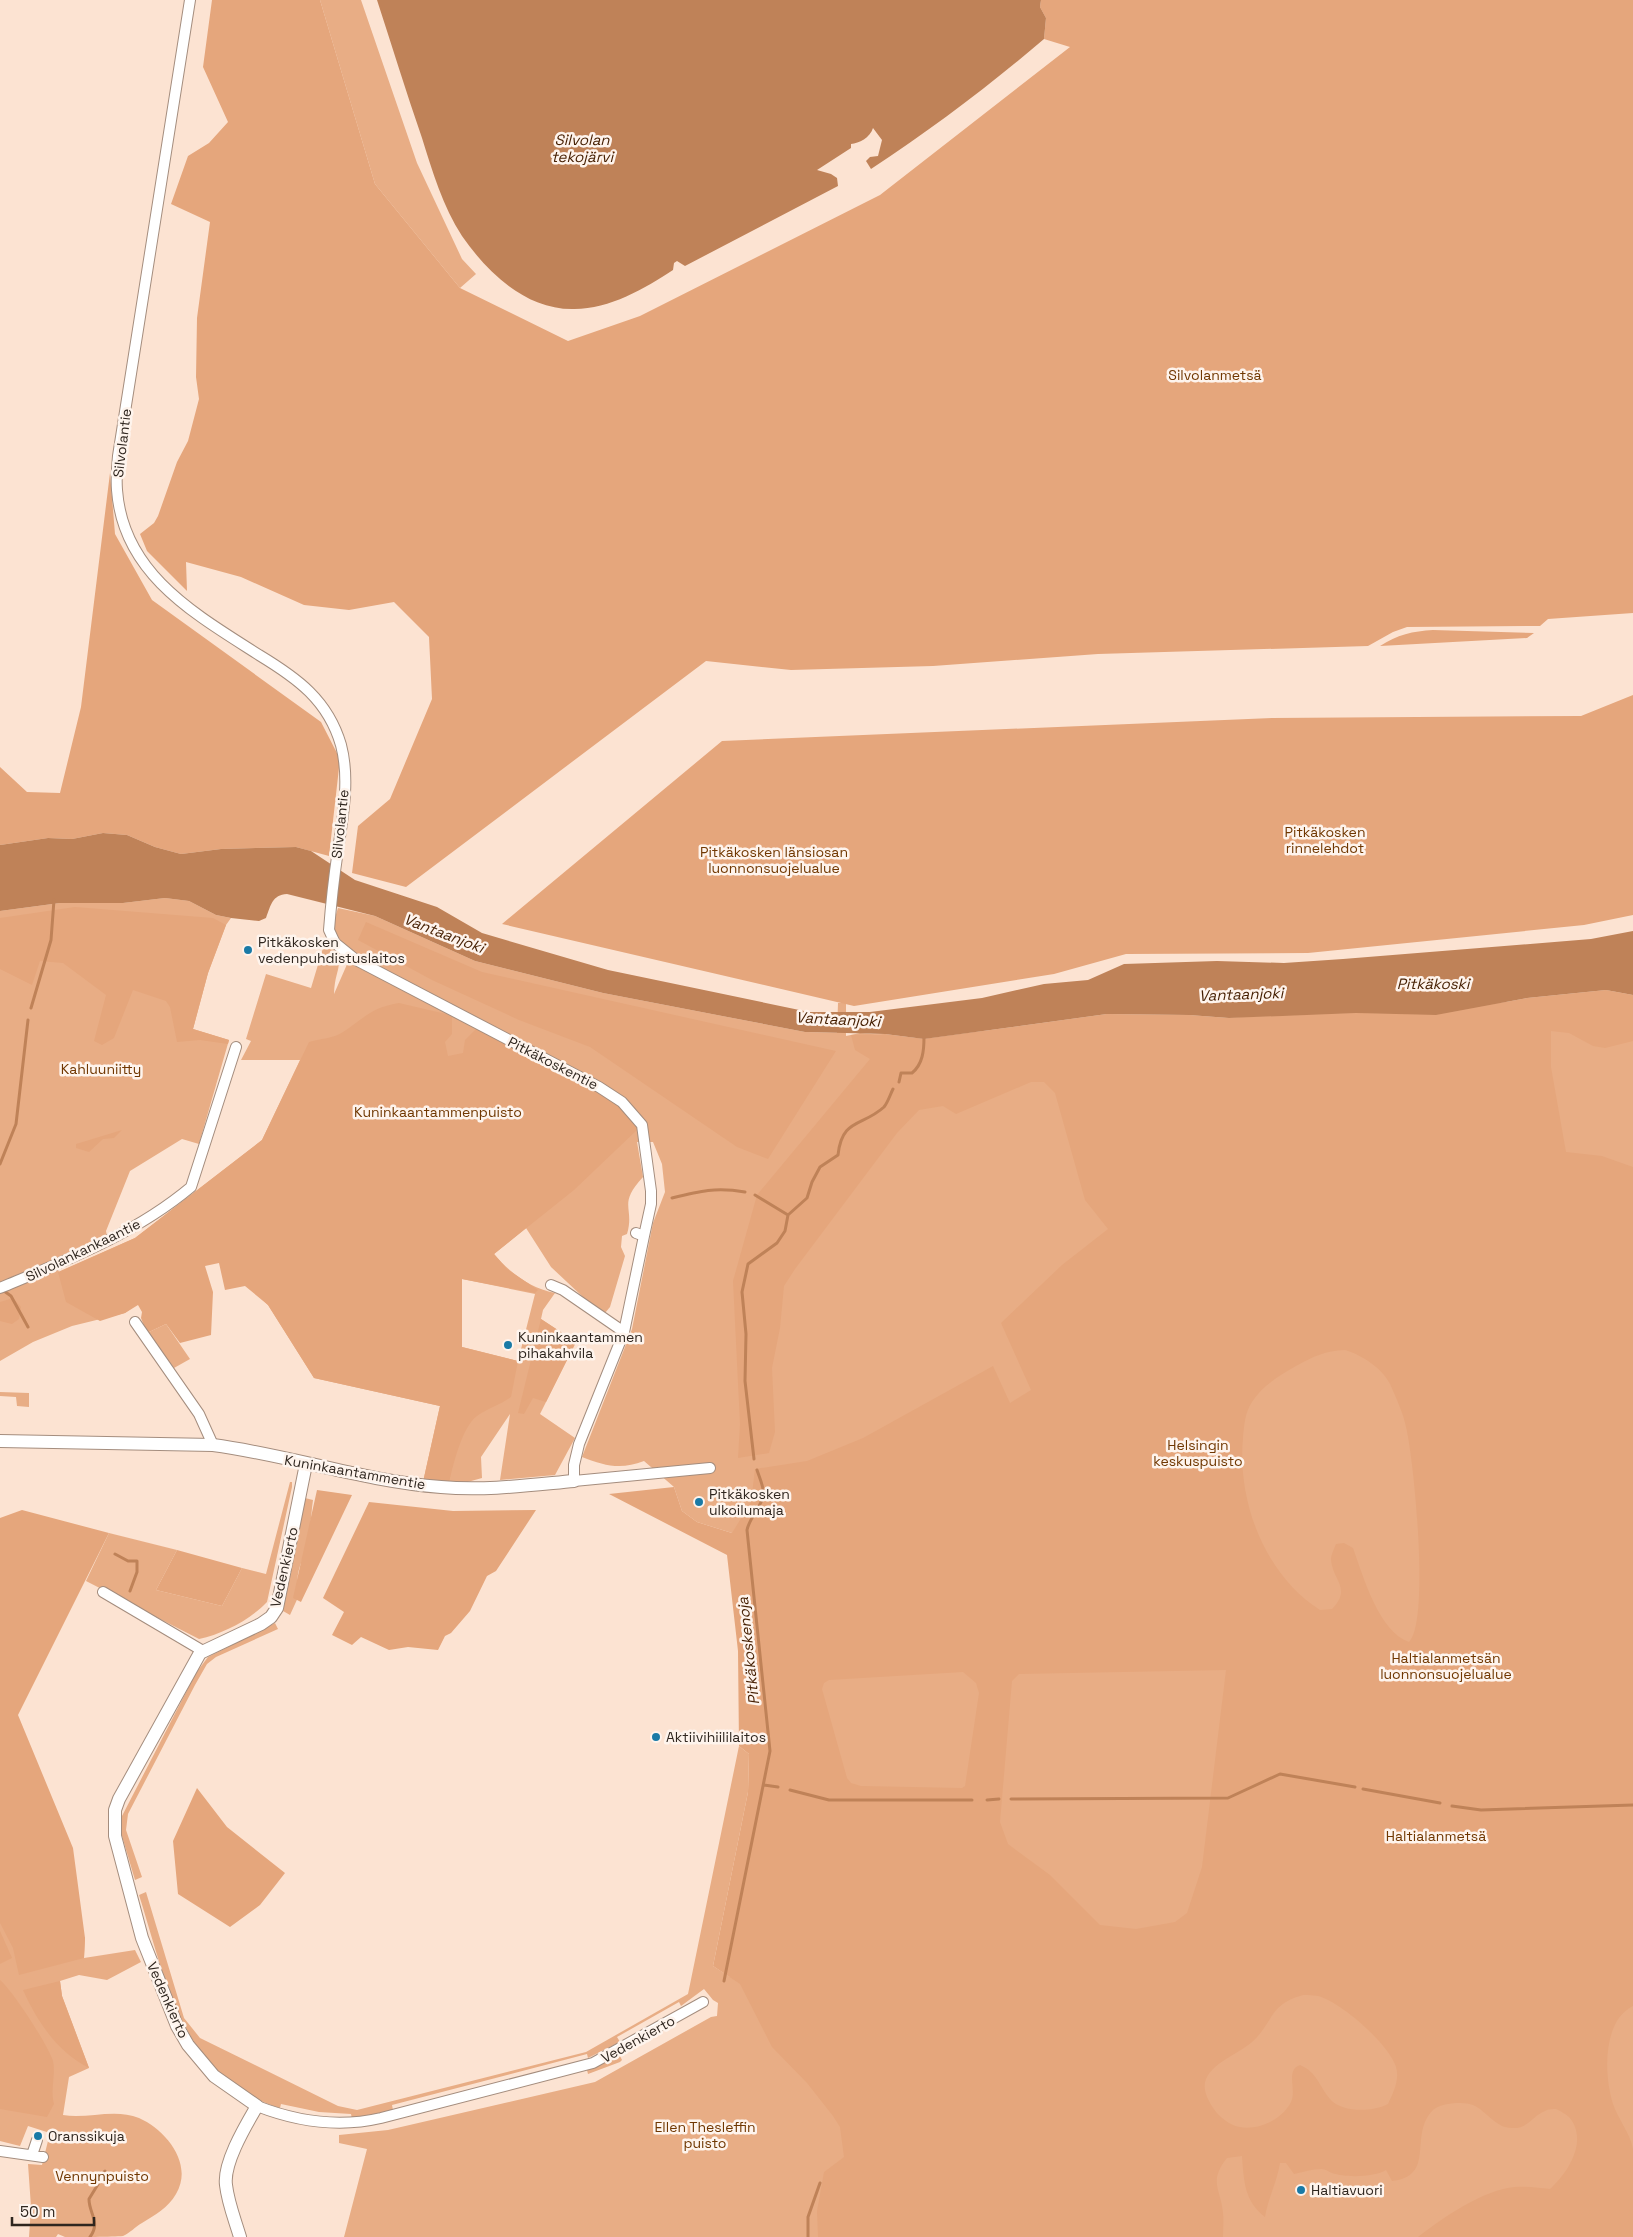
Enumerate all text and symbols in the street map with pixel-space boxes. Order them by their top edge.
water label: Silvolan tekojärvi [551,130,615,166]
park label: Silvolanmetsä [1168,366,1262,384]
street label: Silvolantie [109,407,135,479]
street label: Silvolantie [327,789,353,859]
park label: Pitkäkosken rinnelehdot [1285,823,1365,857]
park label: Pitkäkosken länsiosan luonnonsuojelualue [700,843,848,877]
water label: Vantaanjoki [401,909,489,958]
place label: Pitkäkosken vedenpuhdistuslaitos [258,933,405,967]
marker: Pitkäkosken vedenpuhdistuslaitos [242,944,254,956]
water label: Pitkäkoski [1397,974,1472,993]
water label: Vantaanjoki [1198,983,1286,1005]
water label: Vantaanjoki [795,1007,883,1031]
street label: Pitkäkoskentie [505,1033,601,1093]
park label: Kahluuniitty [61,1060,141,1078]
park label: Kuninkaantammenpuisto [354,1103,522,1121]
street label: Silvolankankaantie [23,1214,143,1286]
place label: Kuninkaantammen pihakahvila [518,1328,643,1362]
marker: Kuninkaantammen pihakahvila [502,1339,514,1351]
park label: Helsingin keskuspuisto [1153,1436,1243,1470]
street label: Kuninkaantammentie [283,1451,427,1493]
place label: Pitkäkosken ulkoilumaja [709,1485,790,1519]
marker: Pitkäkosken ulkoilumaja [693,1496,705,1508]
street label: Vedenkierto [266,1525,302,1609]
water label: Pitkäkoskenoja [733,1596,763,1706]
park label: Haltialanmetsän luonnonsuojelualue [1380,1649,1512,1683]
place label: Aktiivihiililaitos [666,1728,766,1746]
marker: Aktiivihiililaitos [650,1731,662,1743]
park label: Haltialanmetsä [1386,1827,1486,1845]
street label: Vedenkierto [143,1959,193,2041]
street label: Vedenkierto [598,2011,678,2067]
park label: Ellen Thesleffin puisto [654,2118,756,2152]
place label: Oranssikuja [48,2127,125,2145]
marker: Oranssikuja [32,2130,44,2142]
park label: Vennynpuisto [55,2167,149,2185]
place label: Haltiavuori [1311,2181,1383,2199]
marker: Haltiavuori [1295,2184,1307,2196]
scale bar [12,2194,95,2226]
text: 50 m [20,2202,55,2221]

